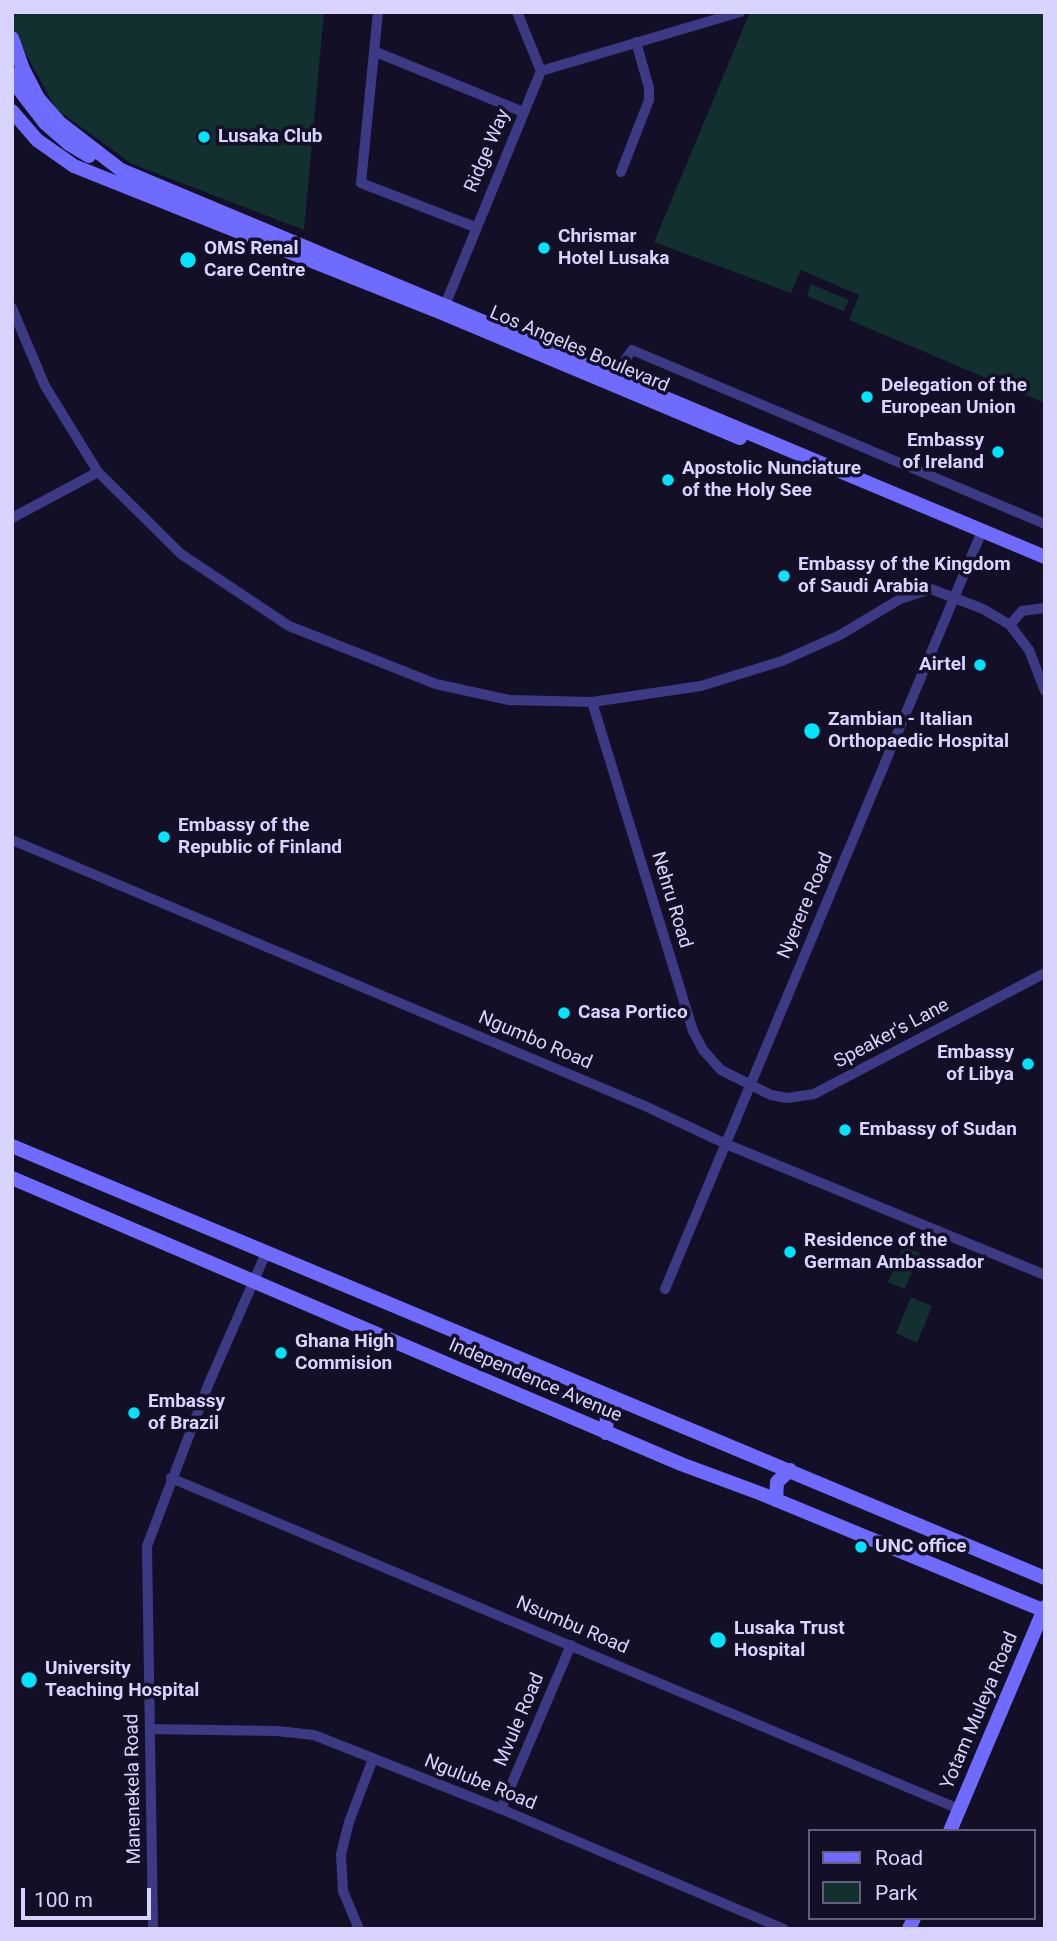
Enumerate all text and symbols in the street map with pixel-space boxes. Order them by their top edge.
street label: Ridge Way [460,106,516,196]
place label: Lusaka Club [218,126,322,148]
marker: Lusaka Club [196,129,212,145]
place label: Chrismar Hotel Lusaka [558,226,670,270]
place label: OMS Renal Care Centre [204,238,305,282]
marker: Chrismar Hotel Lusaka [536,240,552,256]
marker: OMS Renal Care Centre [178,250,198,270]
street label: Los Angeles Boulevard [486,302,672,398]
place label: Delegation of the European Union [881,375,1027,419]
marker: Delegation of the European Union [859,389,875,405]
place label: Embassy of Ireland [903,430,984,474]
marker: Embassy of Ireland [990,444,1006,460]
place label: Apostolic Nunciature of the Holy See [682,458,861,502]
marker: Apostolic Nunciature of the Holy See [660,472,676,488]
place label: Embassy of the Kingdom of Saudi Arabia [798,554,1011,598]
marker: Embassy of the Kingdom of Saudi Arabia [776,568,792,584]
place label: Airtel [919,654,966,676]
marker: Airtel [972,657,988,673]
place label: Zambian - Italian Orthopaedic Hospital [828,709,1009,753]
marker: Zambian - Italian Orthopaedic Hospital [802,721,822,741]
place label: Embassy of the Republic of Finland [178,815,342,859]
marker: Embassy of the Republic of Finland [156,829,172,845]
street label: Nehru Road [646,849,696,951]
street label: Nyerere Road [773,849,839,963]
street label: Speaker's Lane [831,994,953,1074]
place label: Casa Portico [578,1002,688,1024]
marker: Casa Portico [556,1005,572,1021]
street label: Ngumbo Road [475,1007,595,1075]
place label: Embassy of Libya [937,1042,1014,1086]
marker: Embassy of Libya [1020,1056,1036,1072]
place label: Embassy of Sudan [859,1119,1017,1141]
marker: Embassy of Sudan [837,1122,853,1138]
place label: Residence of the German Ambassador [804,1230,984,1274]
marker: Residence of the German Ambassador [782,1244,798,1260]
place label: Ghana High Commision [295,1331,394,1375]
street label: Independence Avenue [445,1334,625,1428]
marker: Ghana High Commision [273,1345,289,1361]
place label: Embassy of Brazil [148,1391,225,1435]
marker: Embassy of Brazil [126,1405,142,1421]
place label: UNC office [875,1536,967,1558]
marker: UNC office [853,1539,869,1555]
street label: Nsumbu Road [512,1592,632,1660]
place label: Lusaka Trust Hospital [734,1618,845,1662]
street label: Yotam Muleya Road [937,1629,1023,1793]
marker: Lusaka Trust Hospital [708,1630,728,1650]
place label: University Teaching Hospital [45,1658,199,1702]
marker: University Teaching Hospital [19,1670,39,1690]
street label: Mvule Road [490,1670,550,1770]
street label: Manenekela Road [121,1713,147,1865]
street label: Ngulube Road [421,1750,539,1816]
legend [808,1829,1036,1920]
text: Road [875,1846,923,1870]
scale bar [24,1874,154,1918]
text: Park [875,1881,917,1905]
text: 100 m [34,1888,93,1912]

